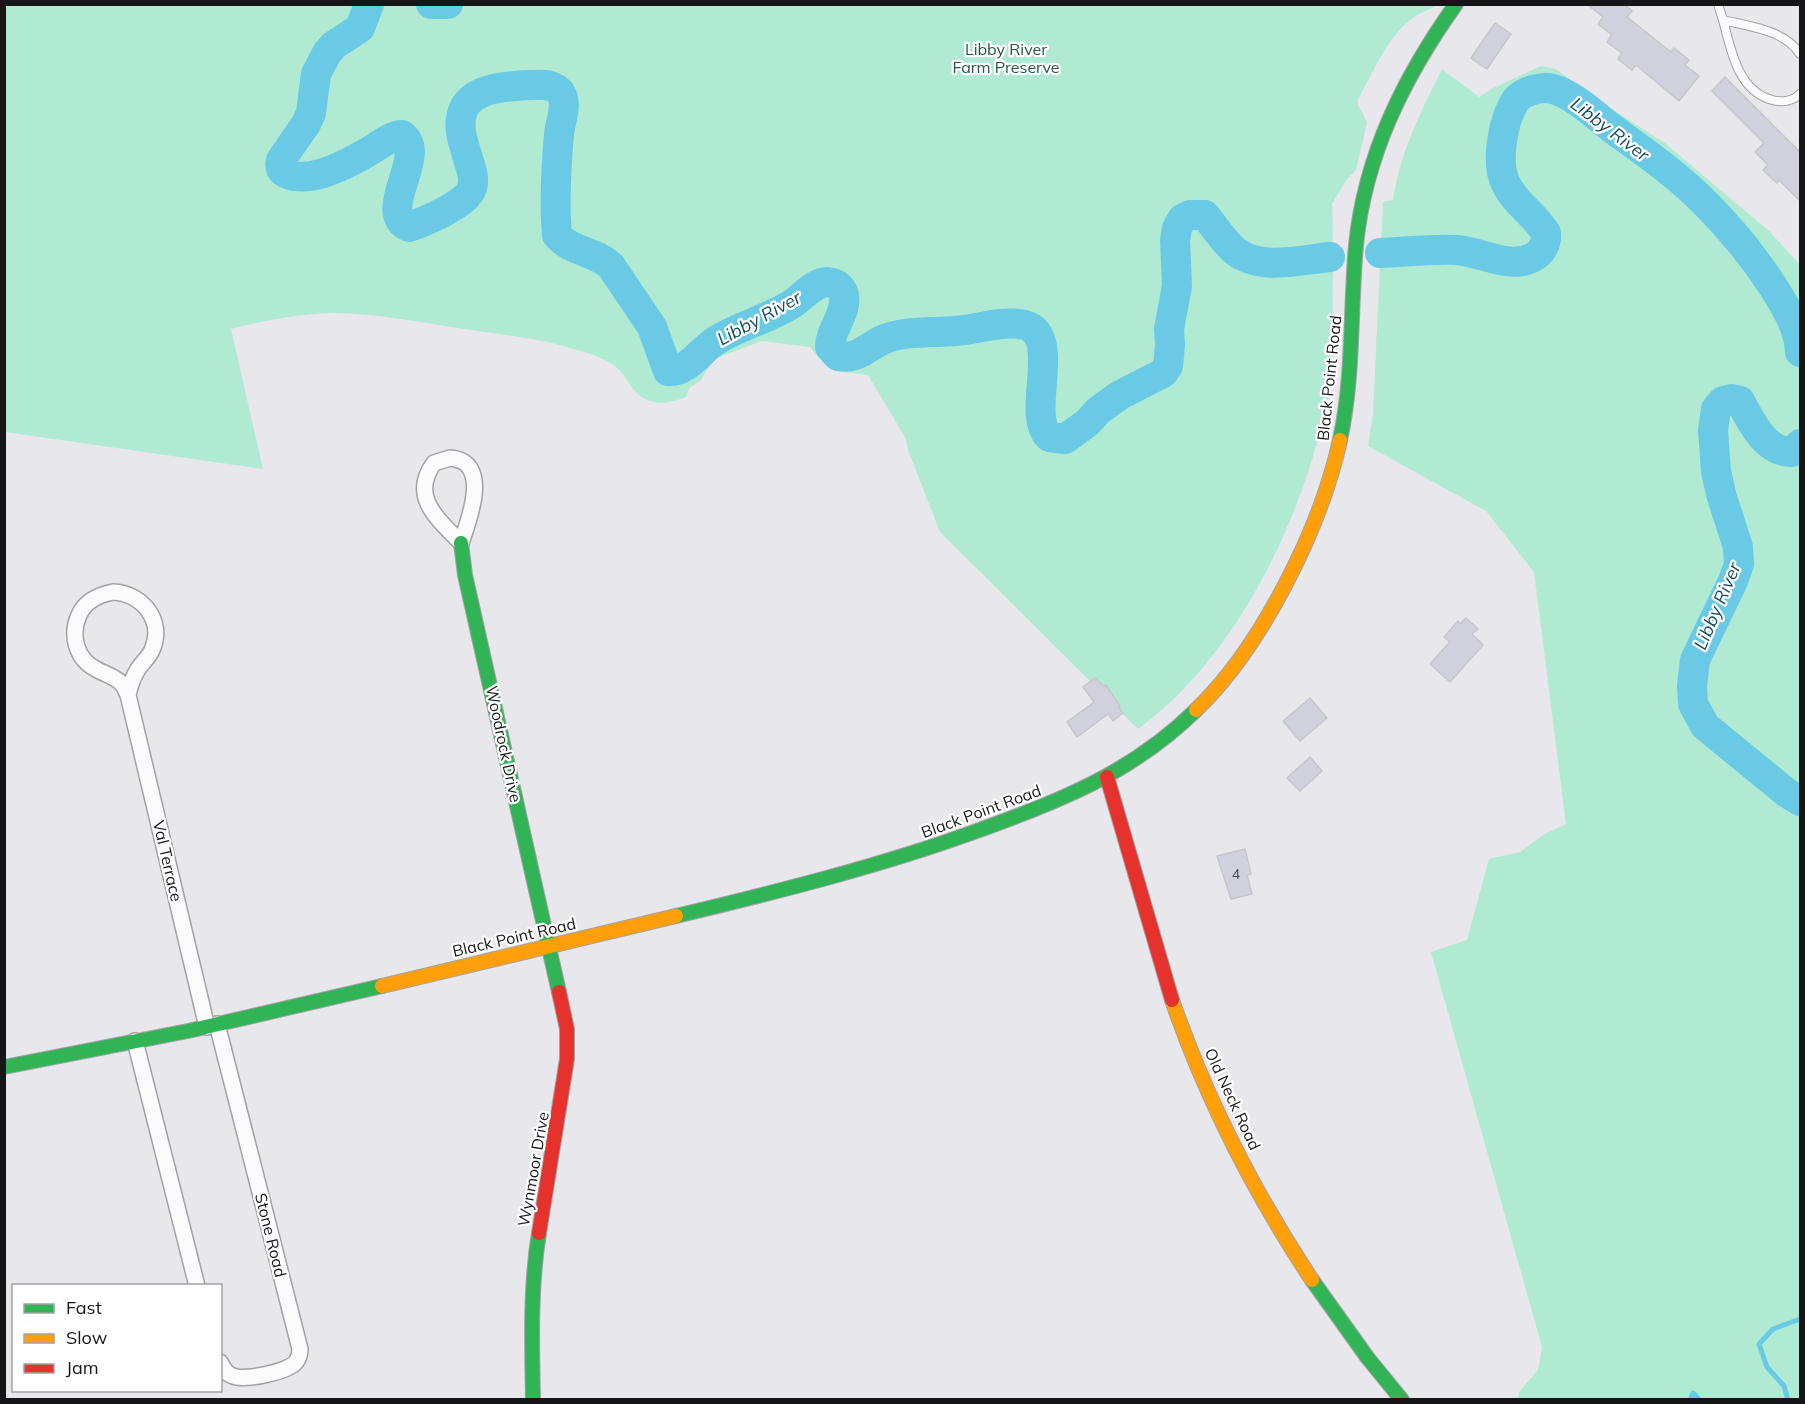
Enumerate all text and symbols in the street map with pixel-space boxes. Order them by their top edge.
park label: Libby River Farm Preserve [953,39,1059,77]
water label: Libby River [1566,92,1655,167]
water label: Libby River [713,285,806,350]
street label: Black Point Road [1312,314,1346,442]
water label: Libby River [1688,558,1746,653]
street label: Woodrock Drive [482,684,526,804]
street label: Black Point Road [918,780,1044,842]
street label: Val Terrace [149,819,187,903]
house number: 4 [1232,865,1241,883]
street label: Black Point Road [450,913,578,961]
street label: Old Neck Road [1201,1045,1265,1153]
street label: Wynmoor Drive [513,1110,553,1228]
street label: Stone Road [251,1191,291,1279]
legend [12,1284,222,1392]
text: Fast [66,1296,102,1319]
text: Slow [66,1326,108,1349]
text: Jam [66,1356,99,1379]

